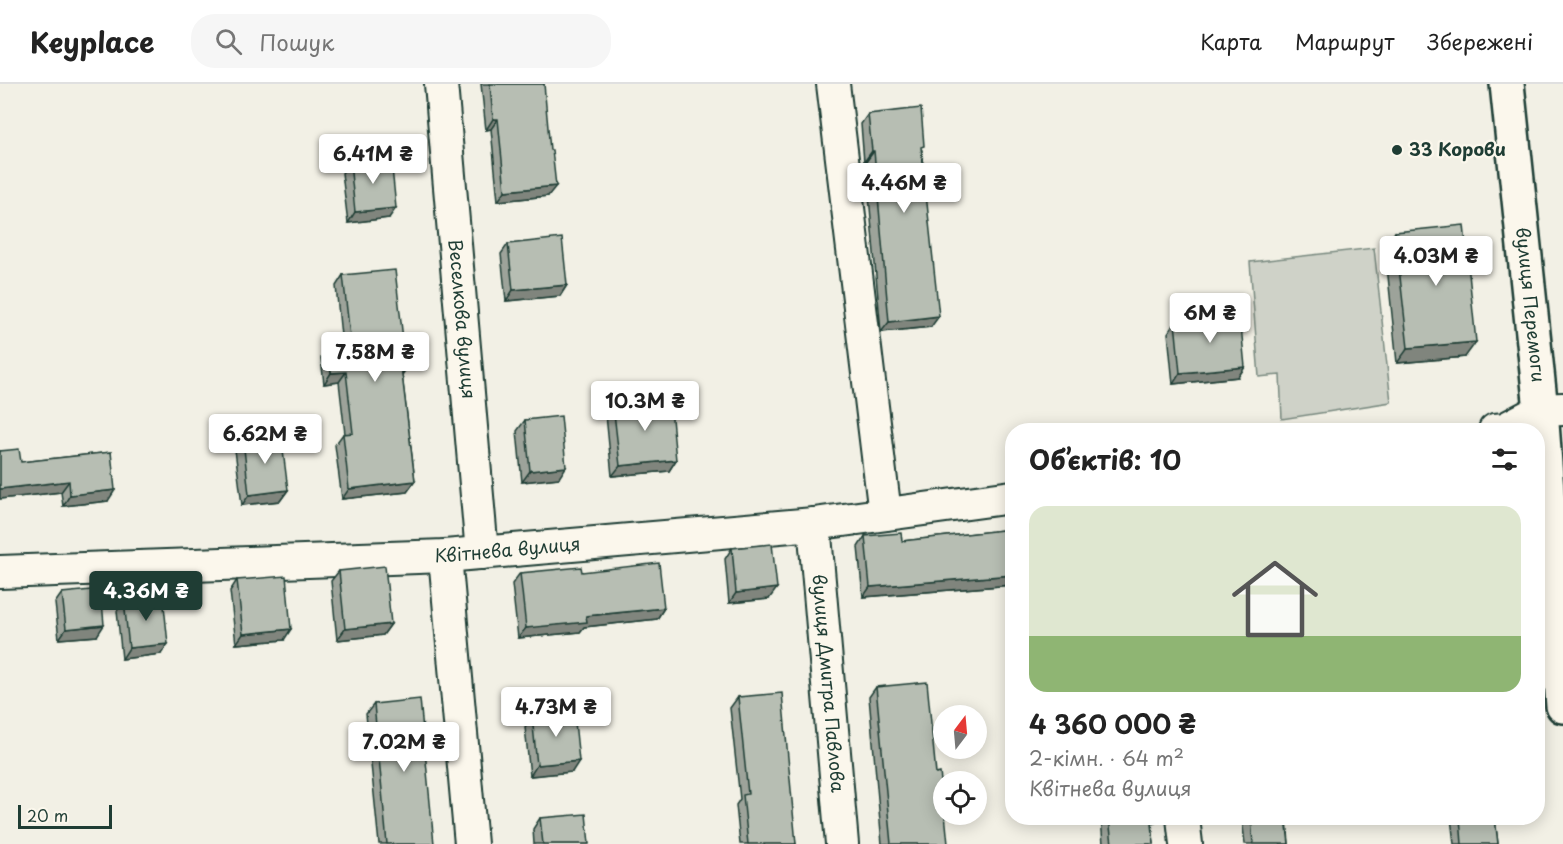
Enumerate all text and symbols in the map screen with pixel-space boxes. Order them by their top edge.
search box [191,14,611,68]
text: Keyplace [30,20,155,63]
icon: search [212,25,245,58]
text: Пошук [260,25,334,58]
text: Карта [1200,25,1262,57]
text: Маршрут [1295,25,1394,57]
text: Збережені [1427,25,1533,57]
pin: 6.41M ₴ [318,134,428,185]
place label: 33 Корови [1409,135,1506,162]
text: 6.41M ₴ [333,138,413,168]
marker: 33 Корови [1390,143,1404,157]
pin: 4.46M ₴ [849,163,959,214]
text: 4.46M ₴ [861,167,947,197]
street label: вулиця Перемоги [1510,226,1553,383]
pin: 4.03M ₴ [1381,236,1491,287]
street label: Веселкова вулиця [443,238,483,400]
text: 4.03M ₴ [1394,240,1478,270]
pin: 6M ₴ [1174,293,1246,344]
text: 6M ₴ [1184,297,1236,327]
pin: 7.58M ₴ [320,332,430,383]
text: 7.58M ₴ [335,336,415,366]
pin: 10.3M ₴ [590,381,700,432]
text: 10.3M ₴ [605,385,685,415]
pin: 6.62M ₴ [210,414,320,465]
text: 6.62M ₴ [223,418,307,448]
text: Об’єктів: 10 [1029,440,1181,479]
icon: filters [1488,443,1521,476]
street label: Квітнева вулиця [434,529,581,568]
icon: home [1221,545,1329,653]
pin: 4.36M ₴ [91,571,201,622]
street label: вулиця Дмитра Павлова [806,573,853,794]
text: 4.36M ₴ [103,575,189,605]
pin: 4.73M ₴ [501,687,611,738]
text: 4.73M ₴ [515,691,597,721]
text: 4 360 000 ₴ [1029,704,1196,743]
north arrow [933,705,987,759]
map controls [933,705,987,825]
pin: 7.02M ₴ [349,722,459,773]
text: 7.02M ₴ [362,726,446,756]
text: 2-кімн. · 64 m² [1029,743,1184,773]
button: locate [933,771,987,825]
text: Квітнева вулиця [1029,773,1192,803]
scale bar [18,802,112,830]
text: 20 m [27,803,68,827]

